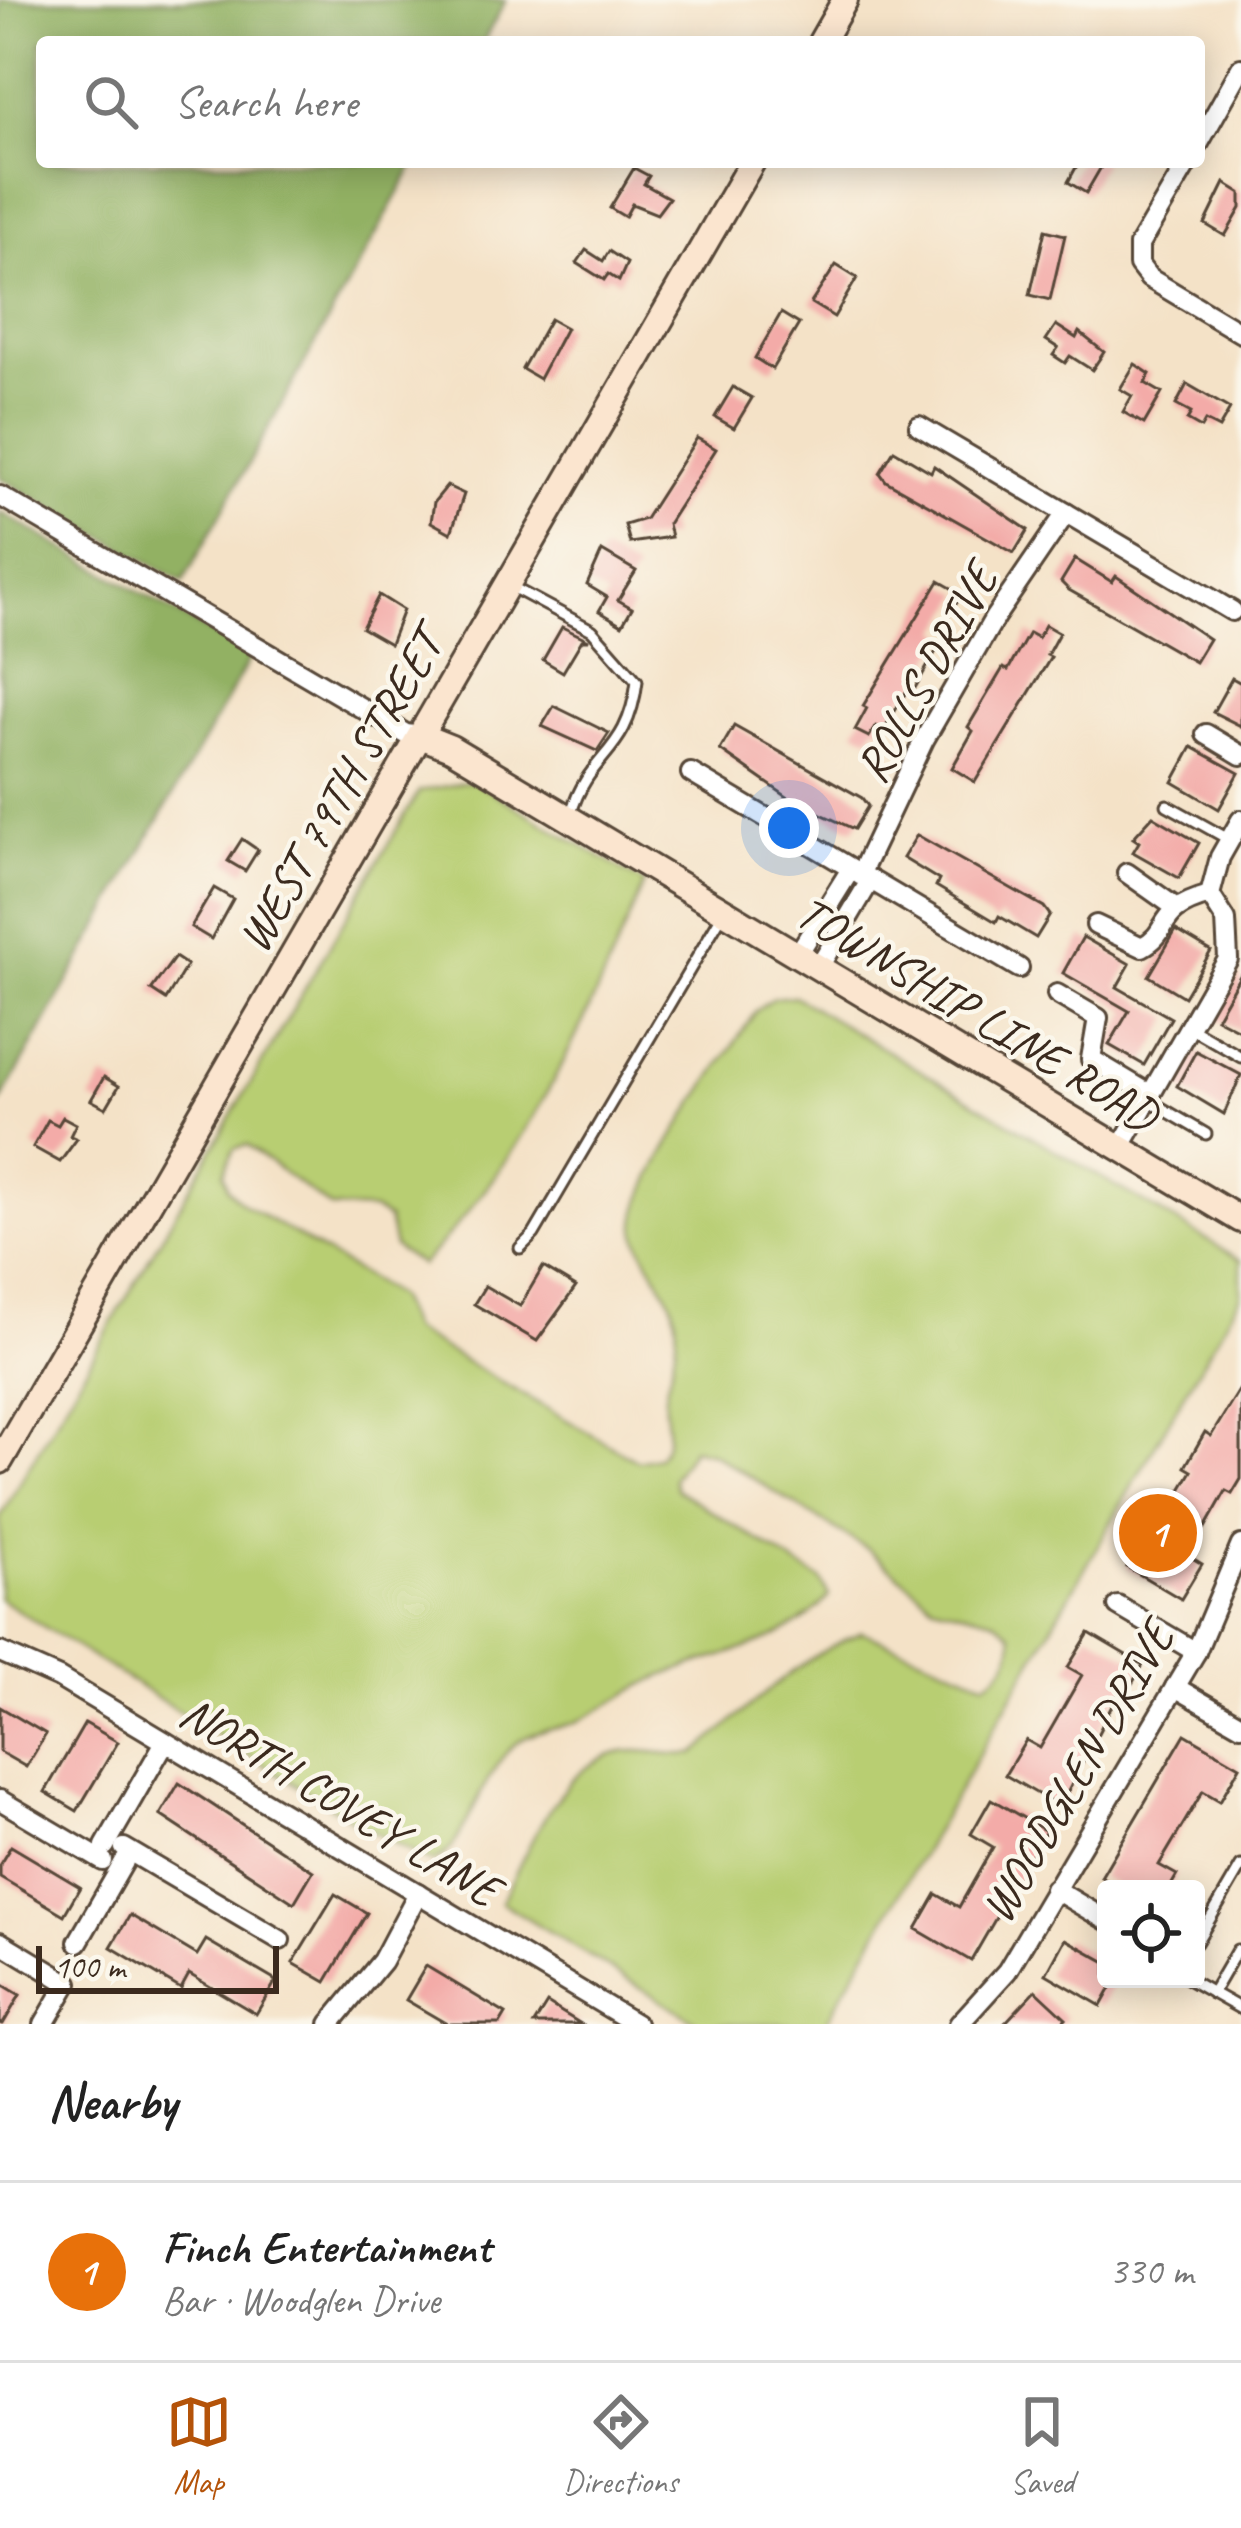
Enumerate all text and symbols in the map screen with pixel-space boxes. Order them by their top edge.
search box [36,36,1205,168]
icon: search [78,69,144,135]
text: Search here [174,74,357,131]
street label: ROLLS DRIVE [842,549,1013,792]
street label: WEST 79TH STREET [224,609,462,962]
your location [759,798,819,858]
street label: TOWNSHIP LINE ROAD [786,882,1172,1147]
pin: 1 [1119,1488,1197,1578]
street label: WOODGLEN DRIVE [967,1606,1190,1933]
street label: NORTH COVEY LANE [169,1682,515,1923]
map controls [1097,1880,1205,1988]
button: locate [1097,1880,1205,1988]
scale bar [36,1940,279,1993]
text: 100 m [54,1946,125,1988]
text: Nearby [48,2070,176,2134]
text: Finch Entertainment [162,2219,491,2276]
text: 1 [78,2247,96,2296]
text: 330 m [1109,2247,1193,2296]
text: Bar · Woodglen Drive [162,2276,440,2325]
tab: Map [166,2389,232,2503]
tab: Directions [563,2389,678,2503]
tab: Saved [1009,2389,1075,2503]

